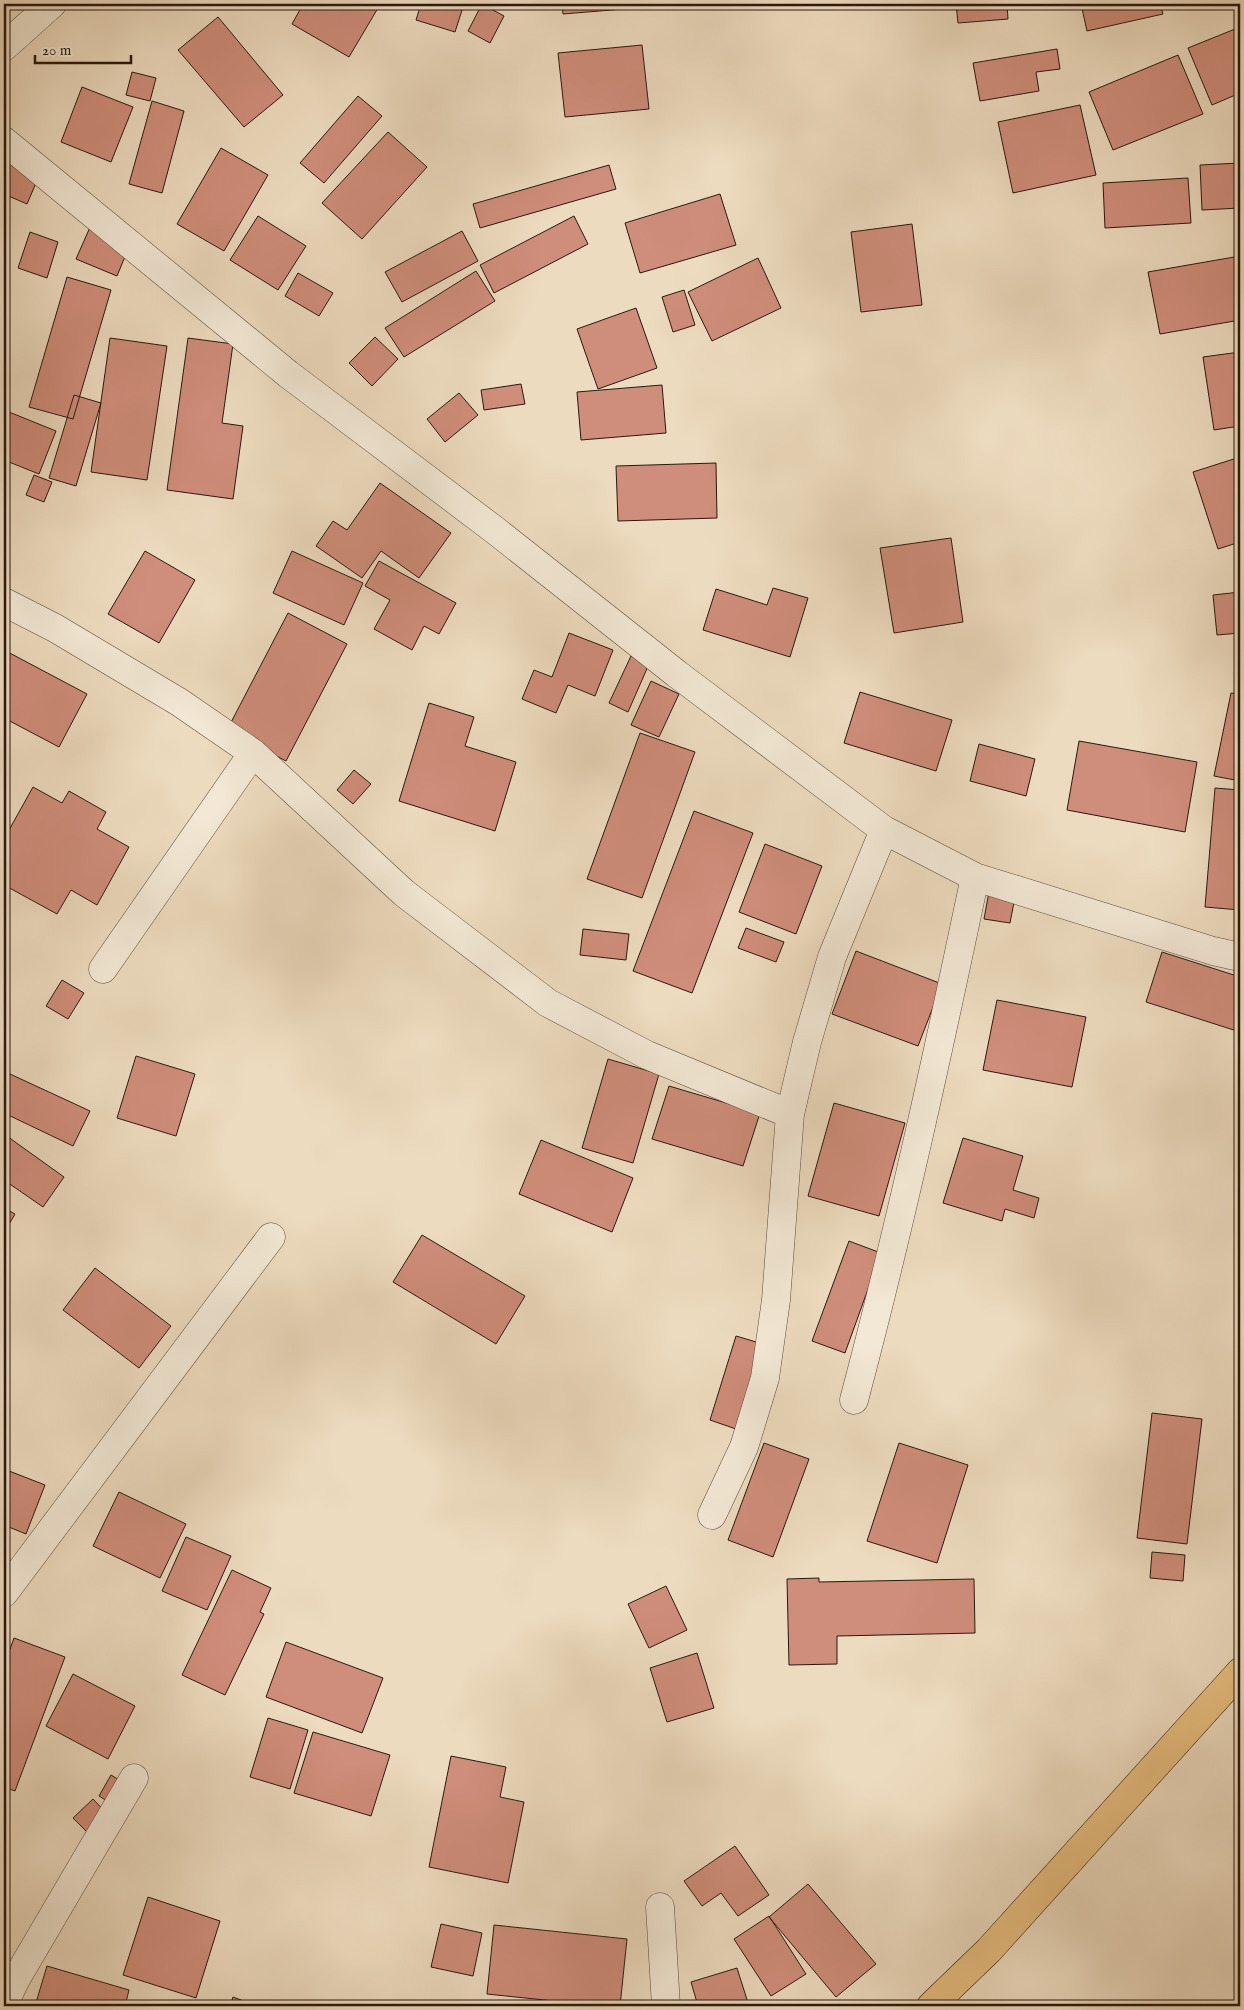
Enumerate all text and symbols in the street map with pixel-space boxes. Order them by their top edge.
scale bar [35,32,131,64]
text: 20 m [42,41,72,60]

